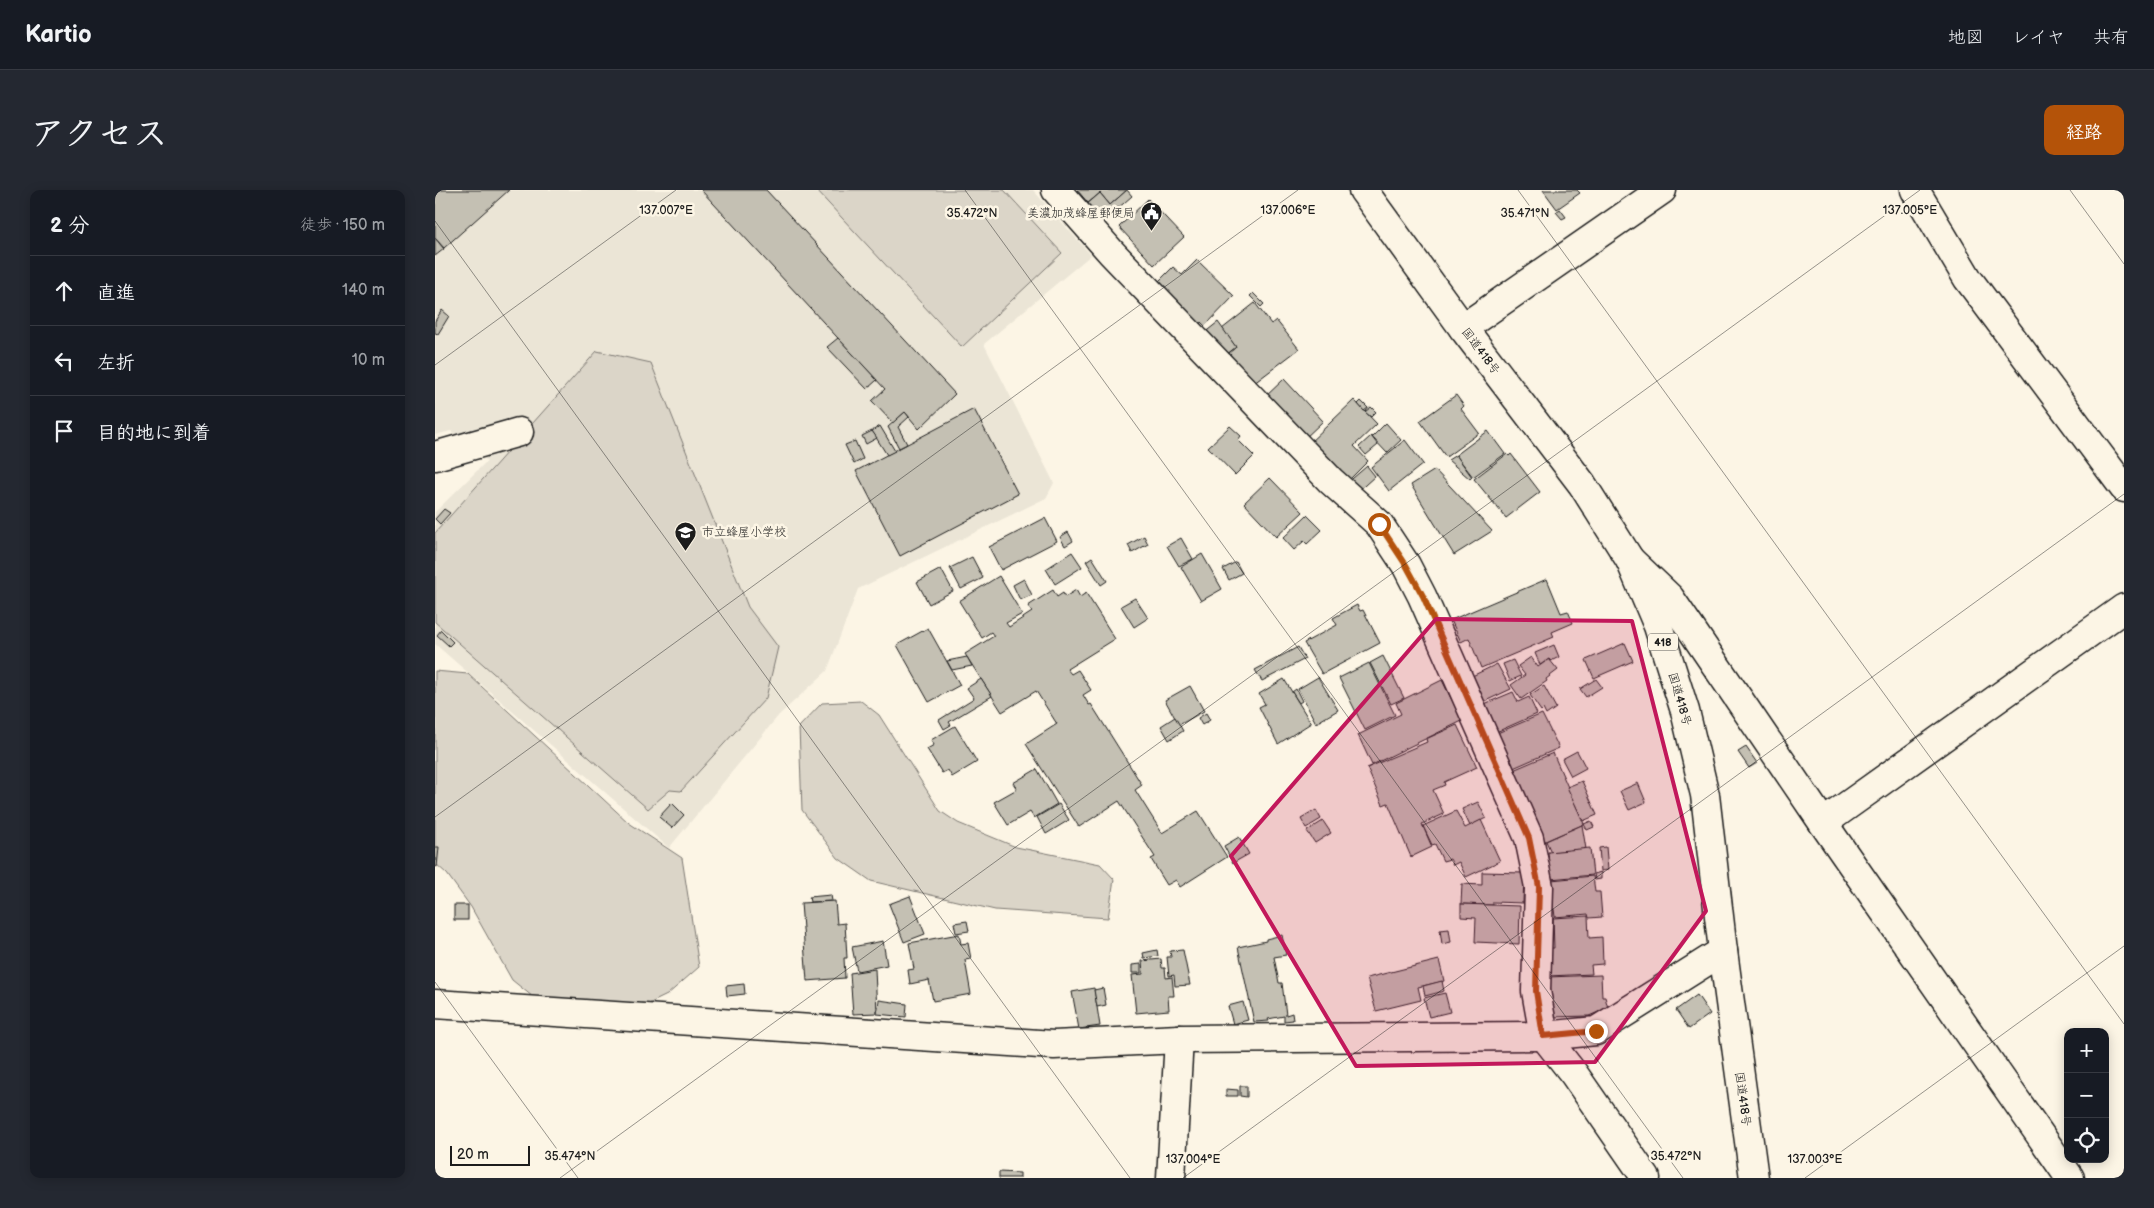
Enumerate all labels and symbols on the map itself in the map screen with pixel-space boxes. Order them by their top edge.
public building icon: 美濃加茂蜂屋郵便局 [1139,201,1163,232]
text: 137.007°E [639,203,693,218]
text: 137.006°E [1261,203,1316,218]
text: 137.005°E [1883,203,1937,218]
text: 35.472°N [946,206,998,221]
place label: 美濃加茂蜂屋郵便局 [1027,206,1135,221]
text: 35.471°N [1500,206,1550,221]
street label: 国道418号 [1458,325,1503,378]
route start [1368,513,1391,536]
school or university icon: 市立蜂屋小学校 [674,520,698,551]
place label: 市立蜂屋小学校 [702,525,786,540]
road number: 418 [1648,634,1678,651]
street label: 国道418号 [1665,671,1694,728]
route end [1585,1020,1608,1043]
street label: 国道418号 [1731,1071,1754,1127]
scale bar [450,1143,530,1166]
text: 35.474°N [544,1149,596,1164]
text: 35.472°N [1650,1149,1702,1164]
text: 137.004°E [1166,1152,1220,1167]
text: 137.003°E [1788,1152,1843,1167]

